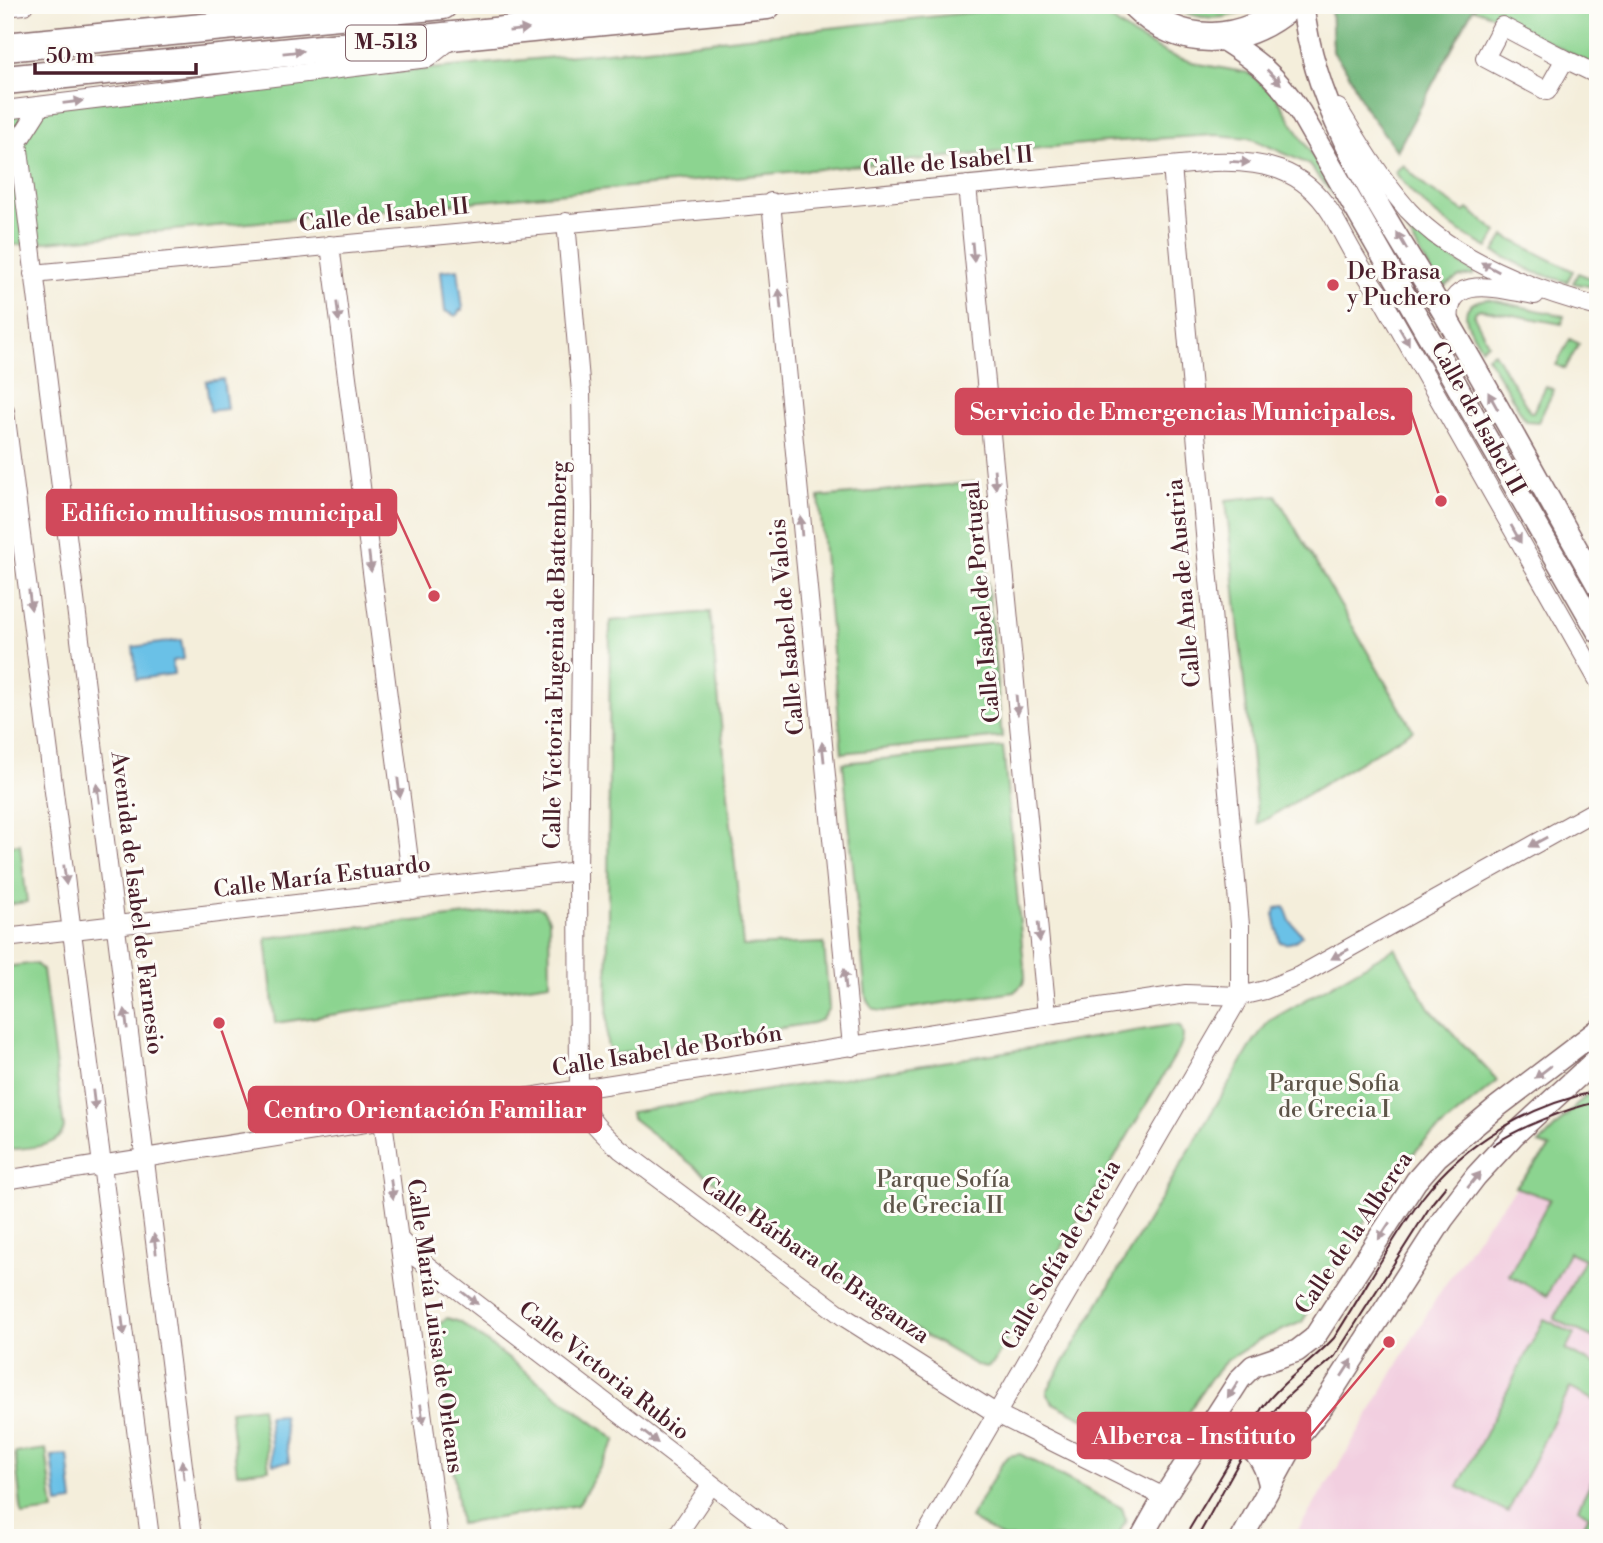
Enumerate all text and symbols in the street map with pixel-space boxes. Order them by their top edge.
one-way arrow [508,24,530,35]
road number: M-513 [346,26,426,60]
scale bar [35,32,196,76]
text: 50 m [46,44,94,70]
one-way arrow [282,46,304,57]
one-way arrow [1265,68,1281,85]
one-way arrow [62,96,84,107]
street label: Calle de Isabel II [862,141,1035,183]
one-way arrow [1230,157,1252,168]
street label: Calle de Isabel II [298,192,471,238]
one-way arrow [1396,231,1408,250]
one-way arrow [968,242,979,264]
place label: De Brasa y Puchero [1346,258,1451,312]
one-way arrow [1481,261,1500,273]
marker: De Brasa y Puchero [1325,277,1341,293]
one-way arrow [774,288,785,310]
one-way arrow [333,302,344,324]
one-way arrow [1398,327,1410,346]
street label: Calle de Isabel II [1424,336,1532,500]
callout: Servicio de Emergencias Municipales. [956,389,1411,434]
one-way arrow [1487,391,1499,410]
text: Servicio de Emergencias Municipales. [970,398,1396,428]
street label: Calle Victoria Eugenia de Battemberg [539,461,573,849]
one-way arrow [990,468,1001,490]
street label: Calle Ana de Austria [1161,477,1207,689]
street label: Calle Isabel de Portugal [957,480,1007,724]
callout: Edificio multiusos municipal [47,490,396,535]
text: Edificio multiusos municipal [61,499,383,529]
one-way arrow [796,515,807,537]
street label: Calle Isabel de Valois [764,518,810,736]
one-way arrow [1510,525,1522,544]
one-way arrow [365,552,376,574]
one-way arrow [25,589,36,611]
one-way arrow [1012,695,1023,717]
one-way arrow [817,741,828,763]
street label: Avenida de Isabel de Farnesio [104,749,169,1056]
one-way arrow [394,777,405,799]
one-way arrow [93,782,104,804]
one-way arrow [1529,836,1548,848]
street label: Calle María Estuardo [212,850,432,904]
one-way arrow [60,864,71,886]
one-way arrow [1033,921,1044,943]
one-way arrow [1330,948,1350,960]
one-way arrow [839,968,850,990]
one-way arrow [121,1007,132,1029]
street label: Calle Isabel de Borbón [550,1019,784,1083]
one-way arrow [1535,1064,1553,1079]
park label: Parque Sofia de Grecia I [1268,1070,1400,1124]
callout: Centro Orientación Familiar [249,1087,601,1132]
one-way arrow [89,1089,100,1111]
text: Centro Orientación Familiar [263,1096,587,1126]
street label: Calle de la Alberca [1289,1146,1419,1320]
street label: Calle Sofía de Grecia [995,1155,1127,1355]
park label: Parque Sofía de Grecia II [876,1166,1010,1220]
street label: Calle Bárbara de Braganza [695,1170,935,1350]
one-way arrow [1466,1171,1481,1188]
street label: Calle María Luisa de Orleans [400,1177,470,1475]
one-way arrow [386,1178,397,1200]
one-way arrow [1377,1221,1390,1240]
one-way arrow [149,1233,160,1255]
one-way arrow [460,1291,478,1306]
street label: Calle Victoria Rubio [513,1295,695,1447]
one-way arrow [117,1315,128,1337]
one-way arrow [1340,1359,1353,1378]
one-way arrow [1227,1380,1240,1399]
one-way arrow [417,1403,428,1425]
callout: Alberca - Instituto [1078,1413,1310,1458]
text: Alberca - Instituto [1091,1422,1296,1452]
one-way arrow [640,1430,658,1445]
one-way arrow [178,1459,189,1481]

